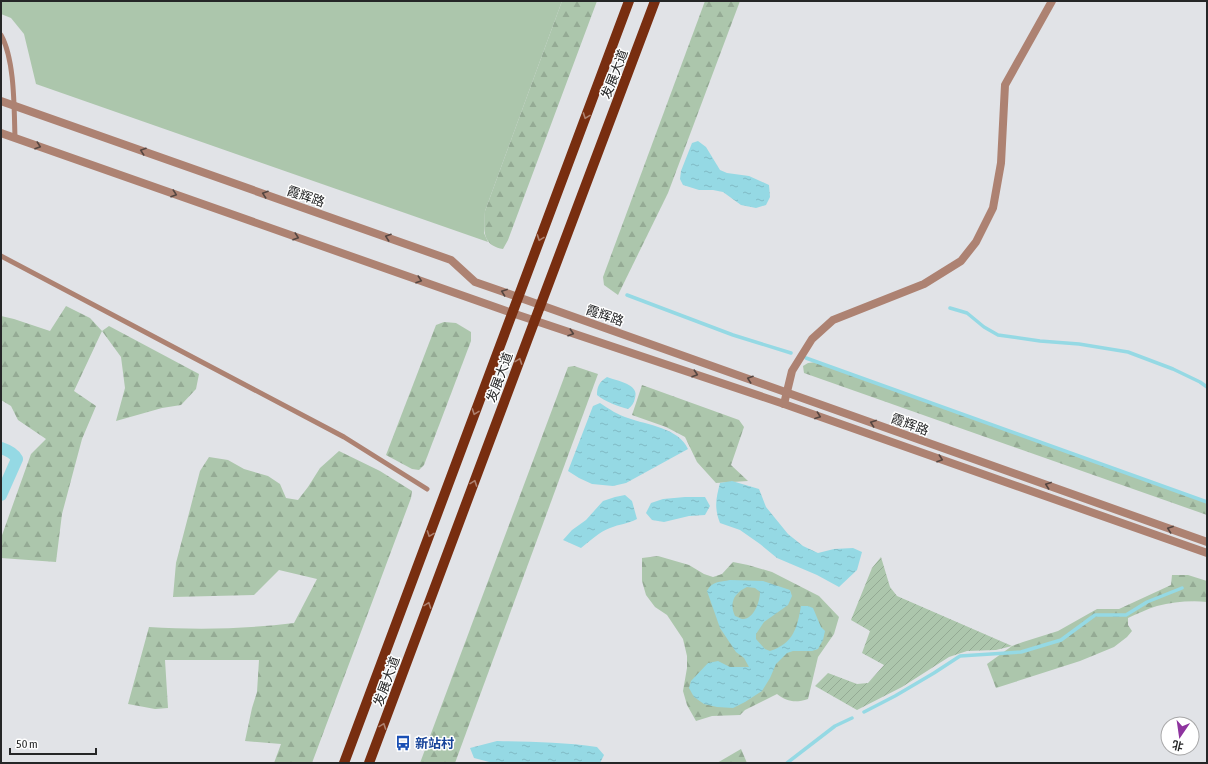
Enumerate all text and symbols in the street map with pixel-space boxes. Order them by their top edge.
street label: 发展大道 [598,47,631,101]
one-way arrow [582,113,590,120]
one-way arrow [34,141,41,150]
one-way arrow [139,147,146,156]
street label: 霞辉路 [285,183,327,210]
one-way arrow [170,189,177,197]
one-way arrow [262,191,269,199]
one-way arrow [293,232,300,241]
one-way arrow [385,234,392,242]
one-way arrow [537,234,545,241]
one-way arrow [415,275,422,284]
one-way arrow [500,289,507,297]
street label: 霞辉路 [584,302,626,329]
one-way arrow [568,328,575,337]
street label: 发展大道 [484,350,515,404]
one-way arrow [515,358,523,365]
one-way arrow [691,370,698,378]
one-way arrow [747,376,754,384]
one-way arrow [472,409,480,416]
one-way arrow [814,411,821,420]
street label: 霞辉路 [889,411,931,438]
one-way arrow [869,419,876,428]
one-way arrow [937,455,944,463]
one-way arrow [469,479,477,486]
one-way arrow [1044,482,1051,490]
one-way arrow [1167,525,1174,534]
one-way arrow [426,531,434,538]
one-way arrow [424,601,432,608]
street label: 发展大道 [371,654,402,708]
north arrow [1160,716,1200,756]
one-way arrow [378,723,387,730]
scale bar [10,730,96,756]
bus stop icon: 新站村 [394,734,412,752]
place label: 新站村 [415,736,454,751]
text: 50 m [16,737,38,751]
text: 北 [1171,739,1184,753]

